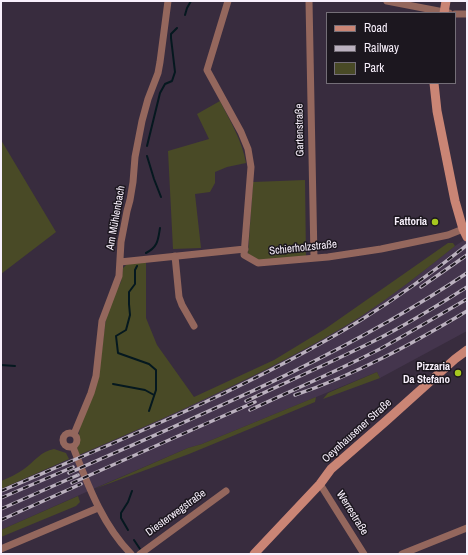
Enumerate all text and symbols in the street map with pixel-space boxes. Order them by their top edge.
legend [326,12,456,84]
text: Road [364,20,388,36]
text: Railway [364,40,399,56]
text: Park [364,60,384,76]
street label: Gartenstraße [293,103,307,157]
street label: Am Mühlenbach [104,185,128,251]
place label: Fattoria [394,215,427,229]
marker: Fattoria [430,217,440,227]
street label: Schierholzstraße [268,238,338,258]
place label: Pizzaria Da Stefano [403,360,450,386]
marker: Pizzaria Da Stefano [453,368,463,378]
street label: Oeynhausener Straße [320,396,394,466]
street label: Diesterwegstraße [143,487,209,539]
street label: Werrestraße [333,488,371,538]

